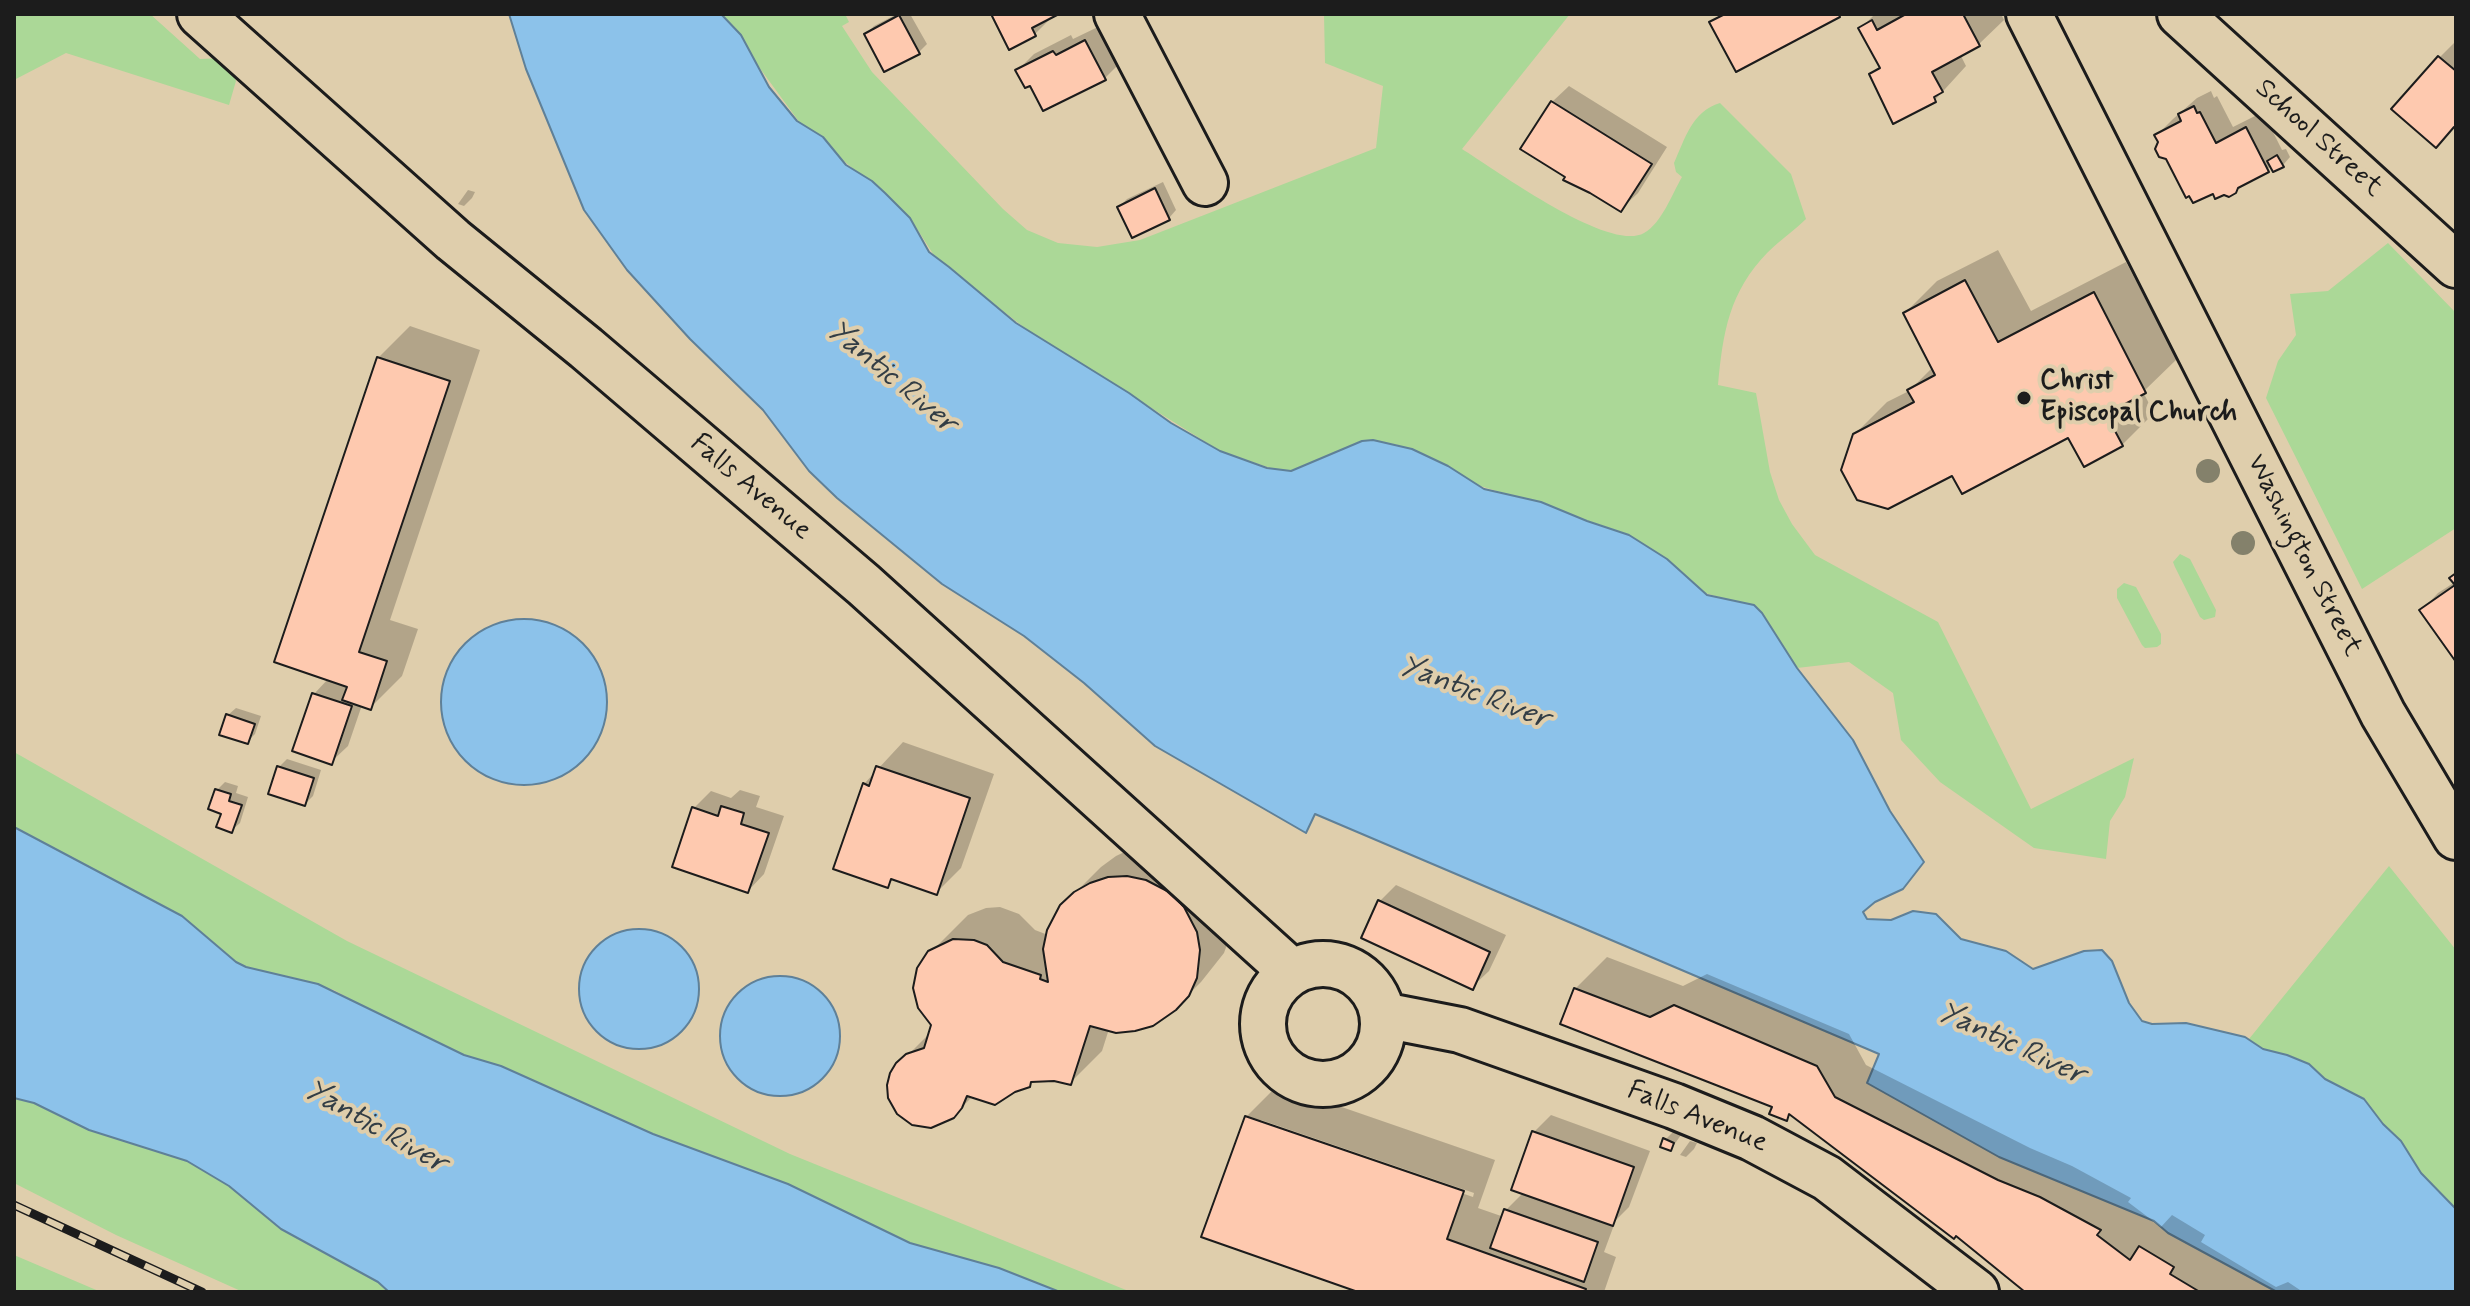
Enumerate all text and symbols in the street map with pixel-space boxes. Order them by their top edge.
street label: School Street [2247,73,2389,205]
water label: Yantic River [819,314,963,442]
place label: Christ Episcopal Church [2040,365,2237,431]
marker: Christ Episcopal Church [2015,389,2033,407]
street label: Falls Avenue [682,428,818,548]
street label: Washington Street [2238,450,2368,662]
water label: Yantic River [1394,649,1554,739]
water label: Yantic River [1932,995,2090,1095]
water label: Yantic River [298,1073,452,1183]
street label: Falls Avenue [1622,1075,1772,1161]

